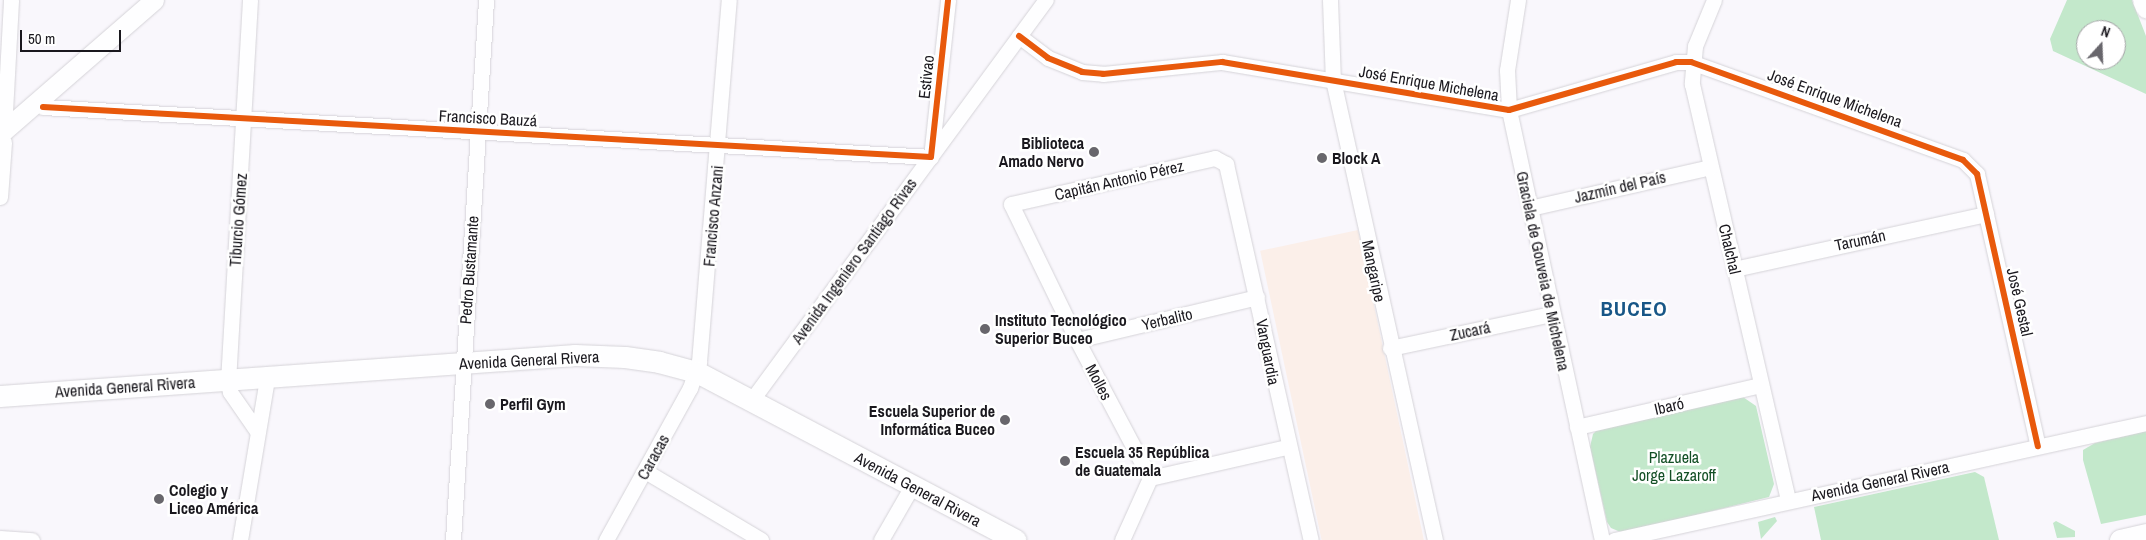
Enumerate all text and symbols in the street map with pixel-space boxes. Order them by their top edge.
scale bar [22,20,124,52]
north arrow [2076,20,2126,70]
text: N [2099,22,2113,42]
text: 50 m [28,28,55,49]
street label: Estivao [914,54,938,100]
street label: José Enrique Michelena [1358,61,1500,105]
street label: José Enrique Michelena [1765,65,1905,131]
street label: Francisco Bauzá [438,106,538,130]
place label: Biblioteca Amado Nervo [999,133,1084,171]
marker: Biblioteca Amado Nervo [1088,146,1100,158]
place label: Block A [1332,148,1381,168]
marker: Block A [1316,152,1328,164]
street label: Capitán Antonio Pérez [1052,156,1186,204]
street label: Francisco Anzani [699,164,727,268]
street label: Jazmín del País [1572,167,1668,207]
street label: Graciela de Gouveia de Michelena [1512,169,1574,373]
street label: Tiburcio Gómez [225,173,251,267]
street label: Avenida Ingeniero Santiago Rivas [787,174,921,348]
street label: Pedro Bustamante [456,215,482,325]
street label: Chalchal [1715,222,1745,276]
street label: Tarumán [1833,225,1887,255]
street label: Mangaripe [1358,238,1390,304]
street label: José Gestal [2003,266,2037,338]
district label: BUCEO [1600,296,1668,322]
street label: Yerbalito [1140,304,1194,334]
place label: Instituto Tecnológico Superior Buceo [995,310,1127,348]
street label: Vanguardia [1252,317,1284,387]
street label: Zucará [1448,317,1492,345]
marker: Instituto Tecnológico Superior Buceo [979,323,991,335]
street label: Avenida General Rivera [458,347,600,373]
street label: Molles [1082,361,1116,403]
street label: Avenida General Rivera [54,373,196,401]
street label: Ibaró [1652,393,1686,419]
place label: Perfil Gym [500,394,566,414]
marker: Perfil Gym [484,398,496,410]
place label: Escuela Superior de Informática Buceo [869,401,995,439]
marker: Escuela Superior de Informática Buceo [999,414,1011,426]
street label: Caracas [633,431,673,483]
place label: Escuela 35 República de Guatemala [1075,442,1209,480]
park label: Plazuela Jorge Lazaroff [1632,447,1716,485]
street label: Avenida General Rivera [851,448,985,530]
marker: Escuela 35 República de Guatemala [1059,455,1071,467]
street label: Avenida General Rivera [1809,457,1951,505]
place label: Colegio y Liceo América [169,480,259,518]
marker: Colegio y Liceo América [153,493,165,505]

